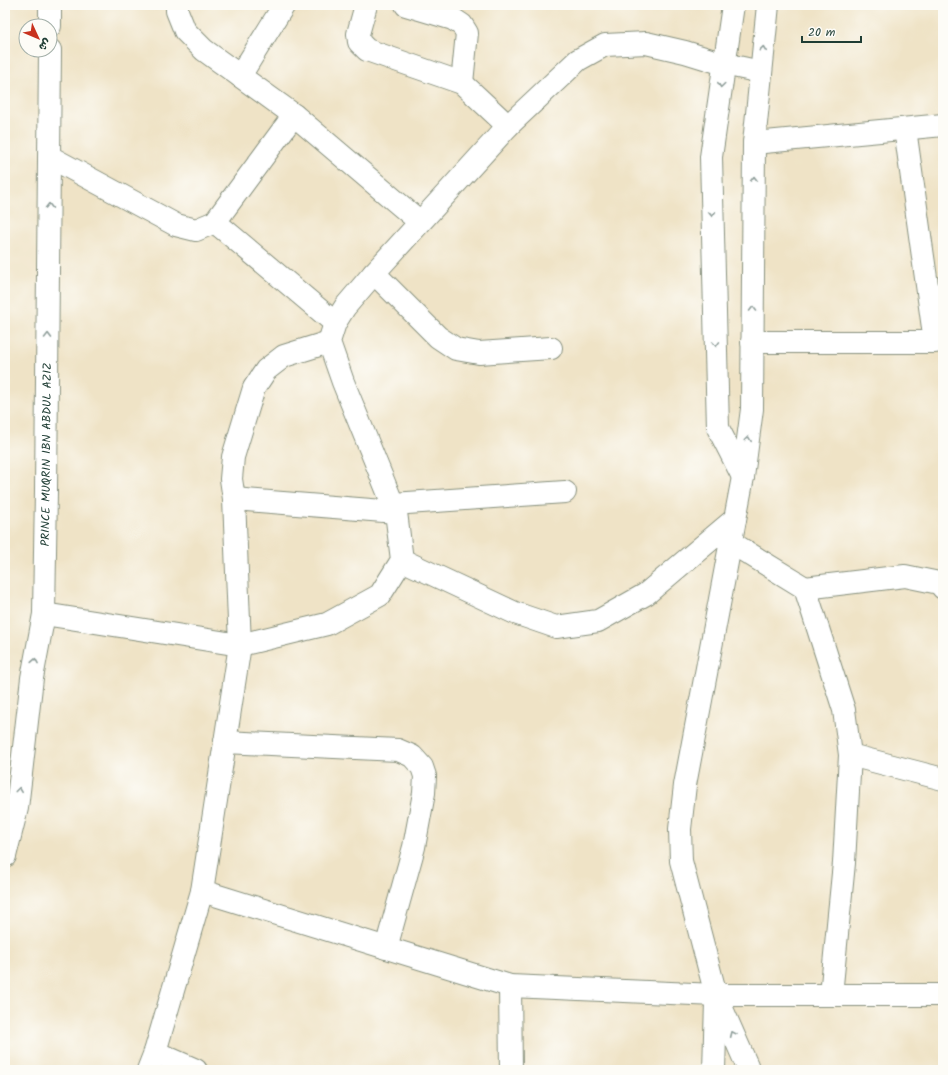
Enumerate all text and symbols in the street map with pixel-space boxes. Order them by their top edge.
north arrow [18,18,58,58]
scale bar [802,18,861,44]
text: 20 m [808,23,836,42]
text: ش [34,34,55,55]
one-way arrow [759,46,768,52]
one-way arrow [717,82,726,88]
one-way arrow [749,176,758,182]
one-way arrow [45,203,53,209]
one-way arrow [708,211,716,217]
one-way arrow [748,306,757,312]
one-way arrow [44,333,52,339]
one-way arrow [712,341,720,347]
street label: PRINCE MUQRIN IBN ABDUL AZIZ [36,362,57,547]
one-way arrow [743,435,752,442]
one-way arrow [30,658,39,664]
one-way arrow [14,787,23,793]
one-way arrow [730,1031,738,1039]

